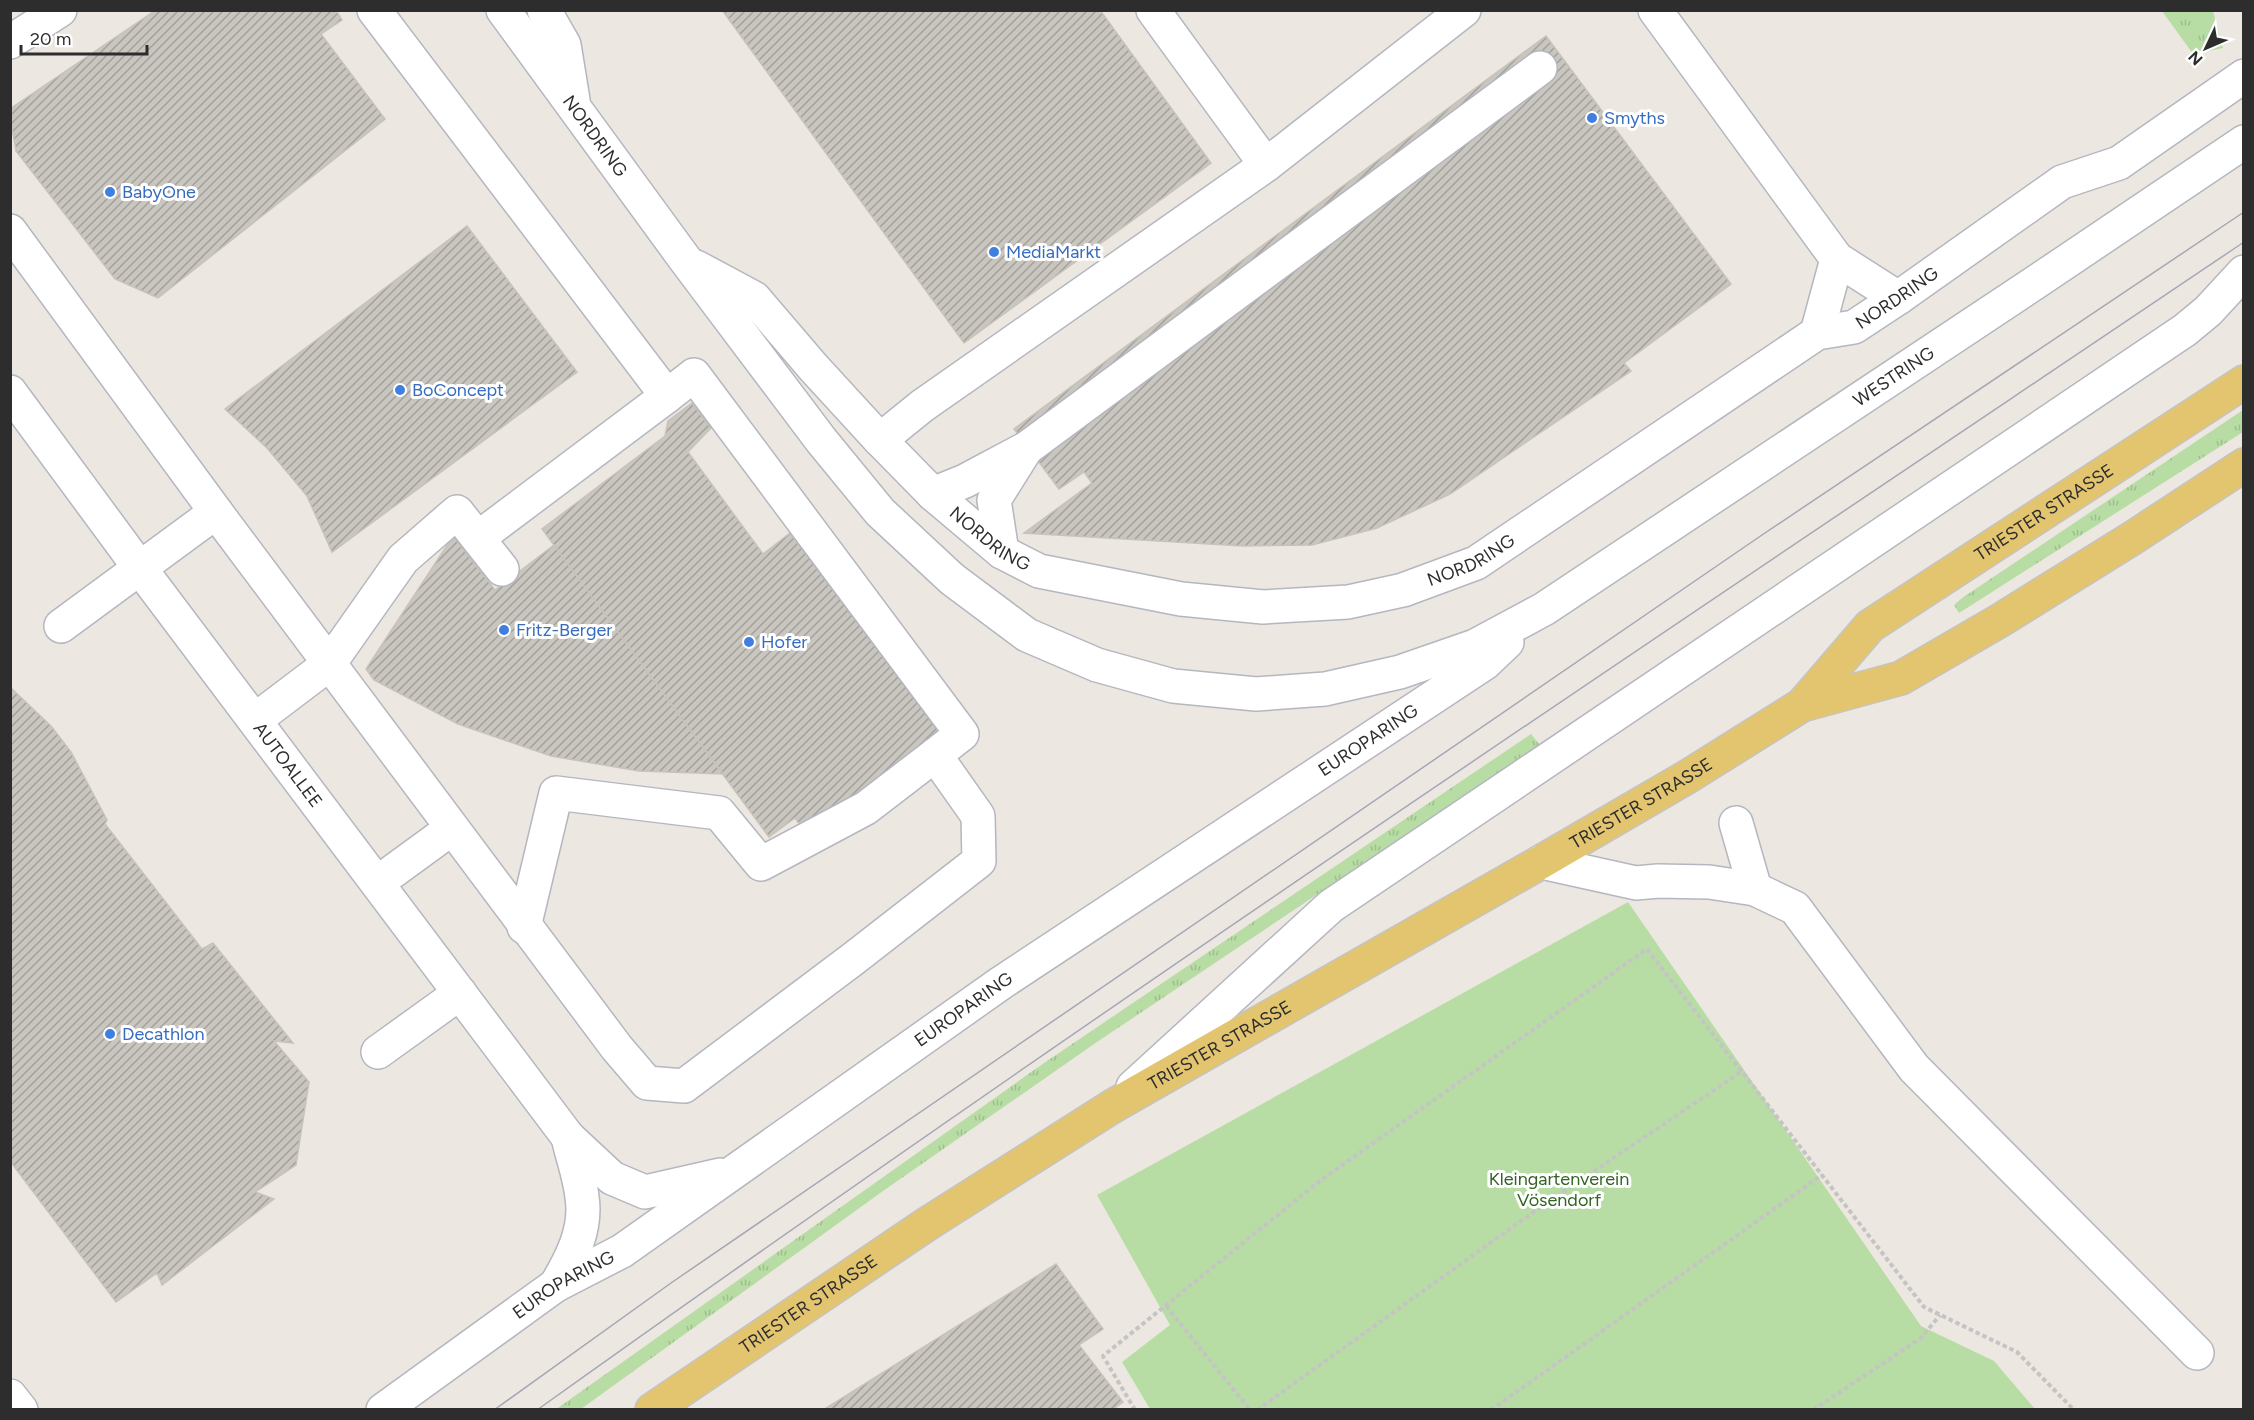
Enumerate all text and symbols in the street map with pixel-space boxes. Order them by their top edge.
scale bar [21,18,147,56]
north arrow [2176,18,2236,78]
text: 20 m [30,28,71,50]
text: N [2184,47,2207,69]
street label: NORDRING [558,91,632,181]
place label: Smyths [1604,107,1665,129]
marker: Smyths [1585,111,1599,125]
place label: BabyOne [122,181,196,203]
marker: BabyOne [103,185,117,199]
place label: MediaMarkt [1006,241,1101,263]
marker: MediaMarkt [987,245,1001,259]
street label: NORDRING [1851,262,1943,334]
street label: WESTRING [1849,342,1939,411]
place label: BoConcept [412,379,504,401]
marker: BoConcept [393,383,407,397]
street label: TRIESTER STRASSE [1970,459,2118,566]
street label: NORDRING [945,502,1034,576]
street label: NORDRING [1424,529,1519,591]
place label: Fritz-Berger [516,619,612,641]
marker: Fritz-Berger [497,623,511,637]
place label: Hofer [761,631,807,653]
marker: Hofer [742,635,756,649]
street label: EUROPARING [1314,699,1422,781]
street label: AUTOALLEE [249,718,327,812]
street label: TRIESTER STRASSE [1566,753,1716,854]
street label: EUROPARING [910,967,1017,1052]
street label: TRIESTER STRASSE [1144,996,1295,1095]
place label: Decathlon [122,1023,204,1045]
marker: Decathlon [103,1027,117,1041]
park label: Kleingartenverein Vösendorf [1489,1168,1629,1211]
street label: EUROPARING [508,1246,618,1324]
street label: TRIESTER STRASSE [736,1250,882,1358]

